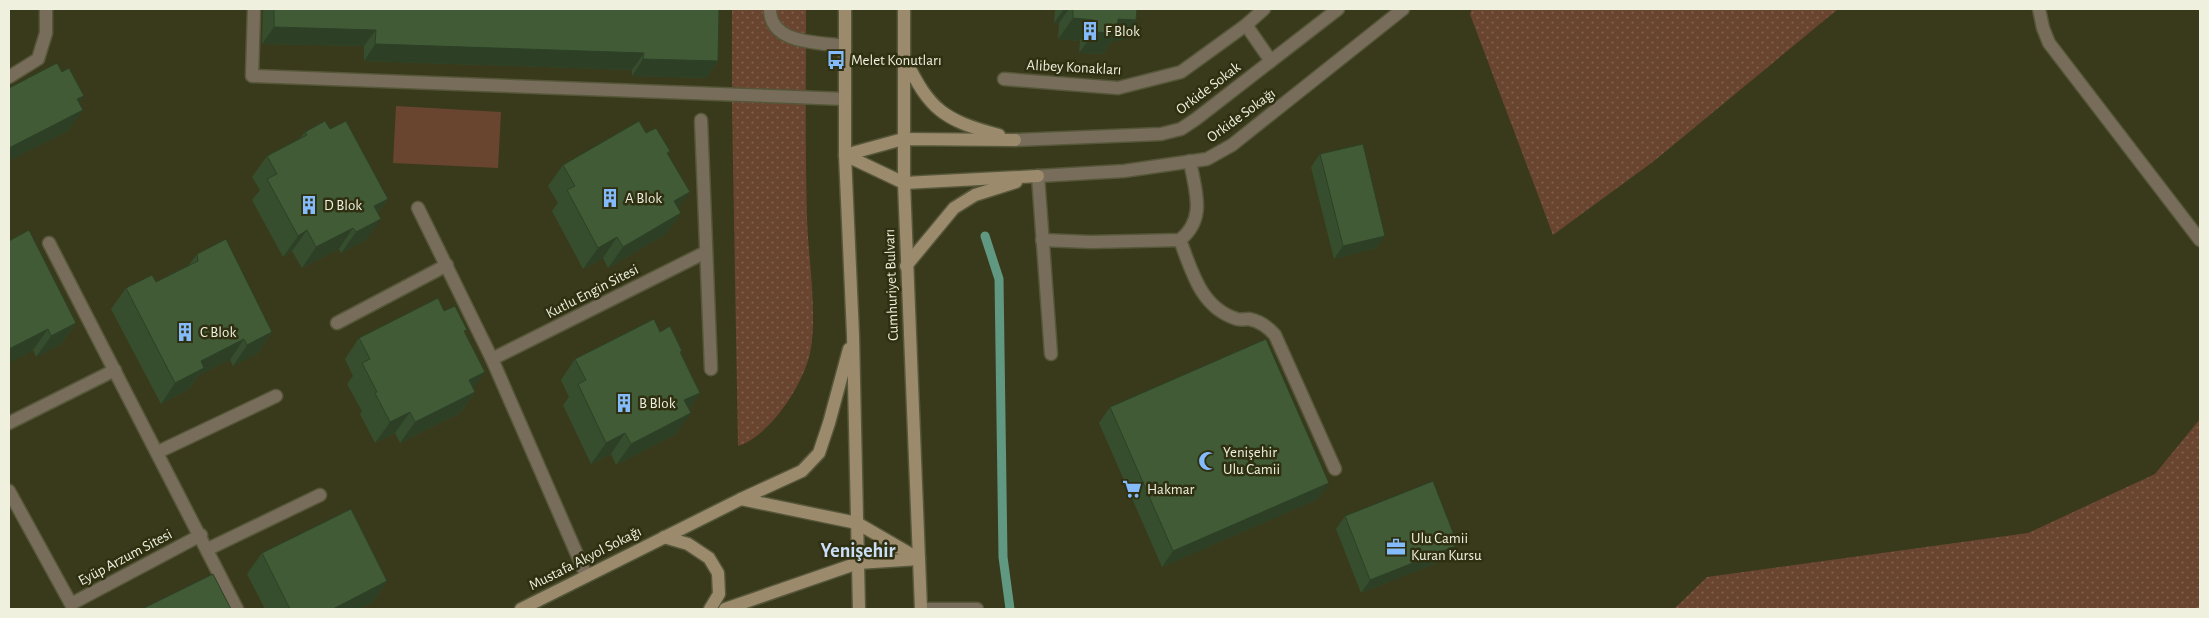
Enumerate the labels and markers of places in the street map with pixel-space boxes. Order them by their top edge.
building icon: F Blok [1079,20,1101,42]
place label: F Blok [1105,24,1140,39]
bus stop icon: Melet Konutları [825,49,847,71]
place label: Melet Konutları [851,53,942,68]
building icon: A Blok [599,187,621,209]
place label: A Blok [625,191,662,206]
building icon: D Blok [298,194,320,216]
place label: D Blok [324,198,362,213]
building icon: C Blok [174,321,196,343]
place label: C Blok [200,325,236,340]
building icon: B Blok [613,392,635,414]
place label: B Blok [639,396,676,411]
place label: Yenişehir Ulu Camii [1223,445,1280,477]
mosque icon: Yenişehir Ulu Camii [1197,450,1219,472]
supermarket icon: Hakmar [1121,478,1143,500]
place label: Hakmar [1147,482,1195,497]
place label: Ulu Camii Kuran Kursu [1411,531,1482,563]
office icon: Ulu Camii Kuran Kursu [1385,536,1407,558]

